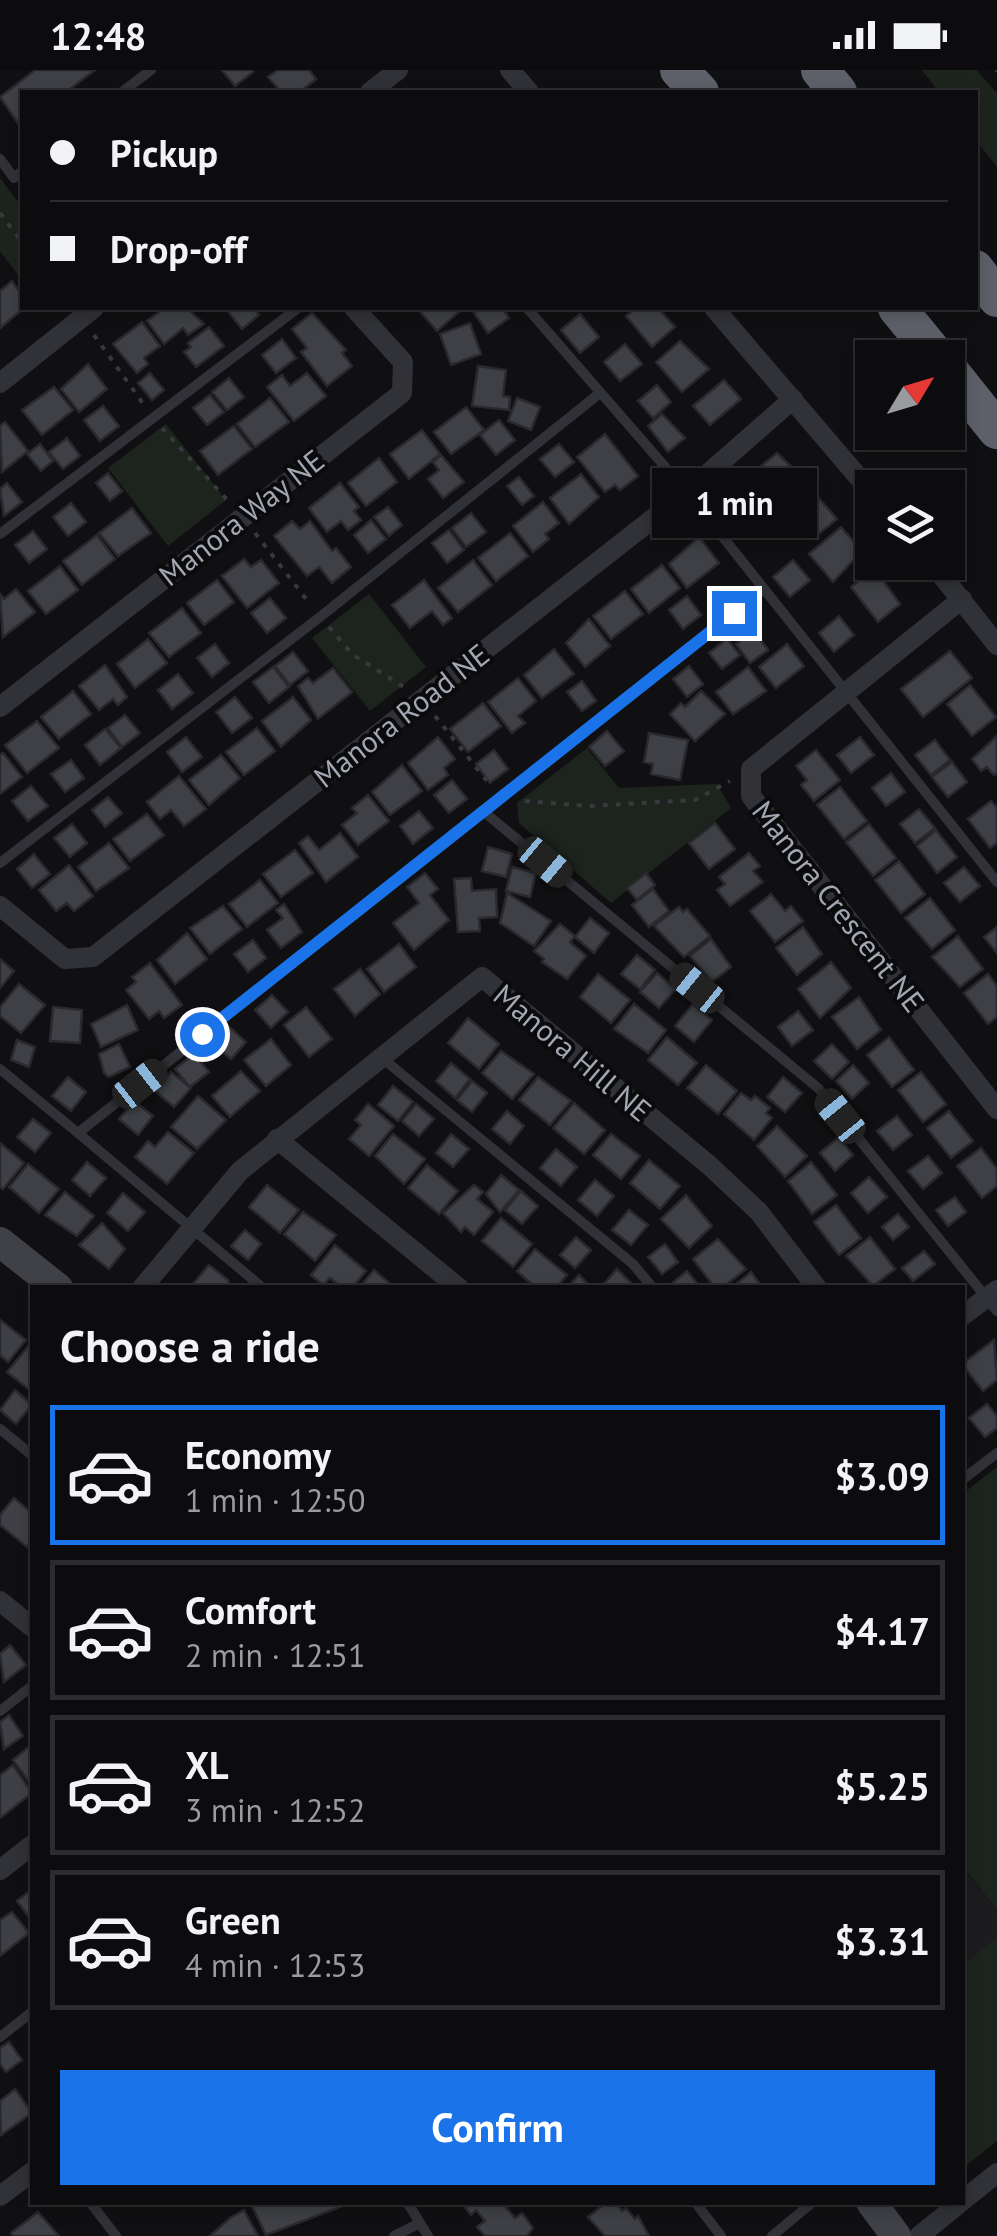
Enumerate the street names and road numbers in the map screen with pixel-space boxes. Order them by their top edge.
street label: Manora Way NE [150,440,332,594]
street label: Manora Road NE [305,634,497,796]
street label: Manora Crescent NE [744,792,934,1020]
street label: Manora Hill NE [486,975,660,1129]

